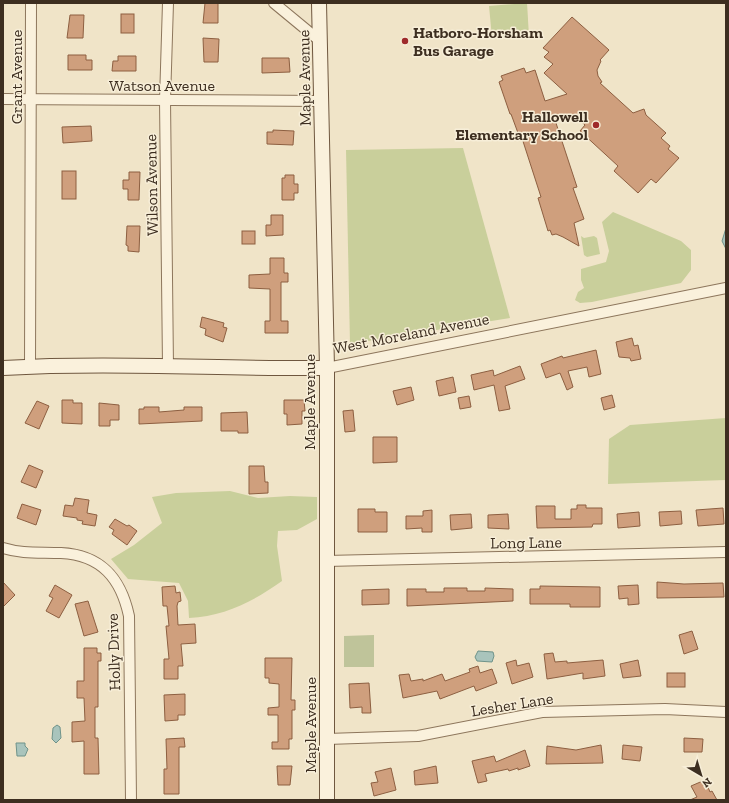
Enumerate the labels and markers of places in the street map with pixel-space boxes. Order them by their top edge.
place label: Hatboro-Horsham Bus Garage [413,23,543,60]
marker: Hatboro-Horsham Bus Garage [400,36,410,46]
place label: Hallowell Elementary School [455,107,588,144]
marker: Hallowell Elementary School [591,120,601,130]

